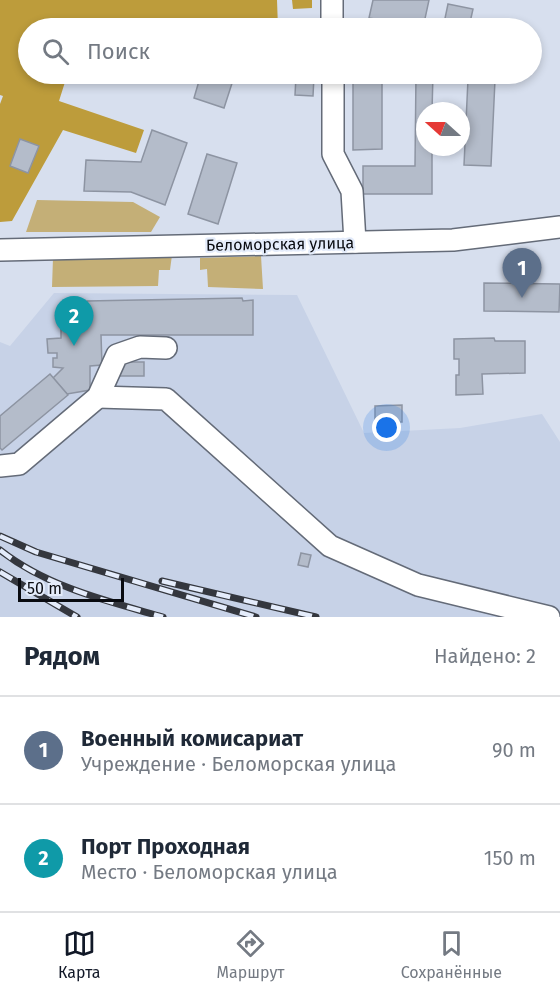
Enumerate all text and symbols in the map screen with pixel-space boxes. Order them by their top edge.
search box [18,18,542,84]
icon: search [39,35,72,68]
text: Поиск [87,38,150,65]
north arrow [416,102,470,156]
street label: Беломорская улица [206,233,354,255]
pin: 1 [502,248,542,298]
pin: 2 [54,296,94,346]
your location [372,413,401,442]
scale bar [18,575,124,602]
text: 50 m [27,579,62,598]
text: Рядом [24,641,100,672]
text: Найдено: 2 [434,644,536,668]
text: Военный комисариат [81,725,303,752]
text: 1 [39,738,48,762]
text: 90 m [492,738,536,762]
text: Учреждение · Беломорская улица [81,752,396,776]
text: Порт Проходная [81,833,250,860]
text: 2 [38,846,49,870]
text: 150 m [484,846,536,870]
text: Место · Беломорская улица [81,860,338,884]
tab: Карта [58,927,100,982]
tab: Маршрут [217,927,285,982]
tab: Сохранённые [401,927,502,982]

